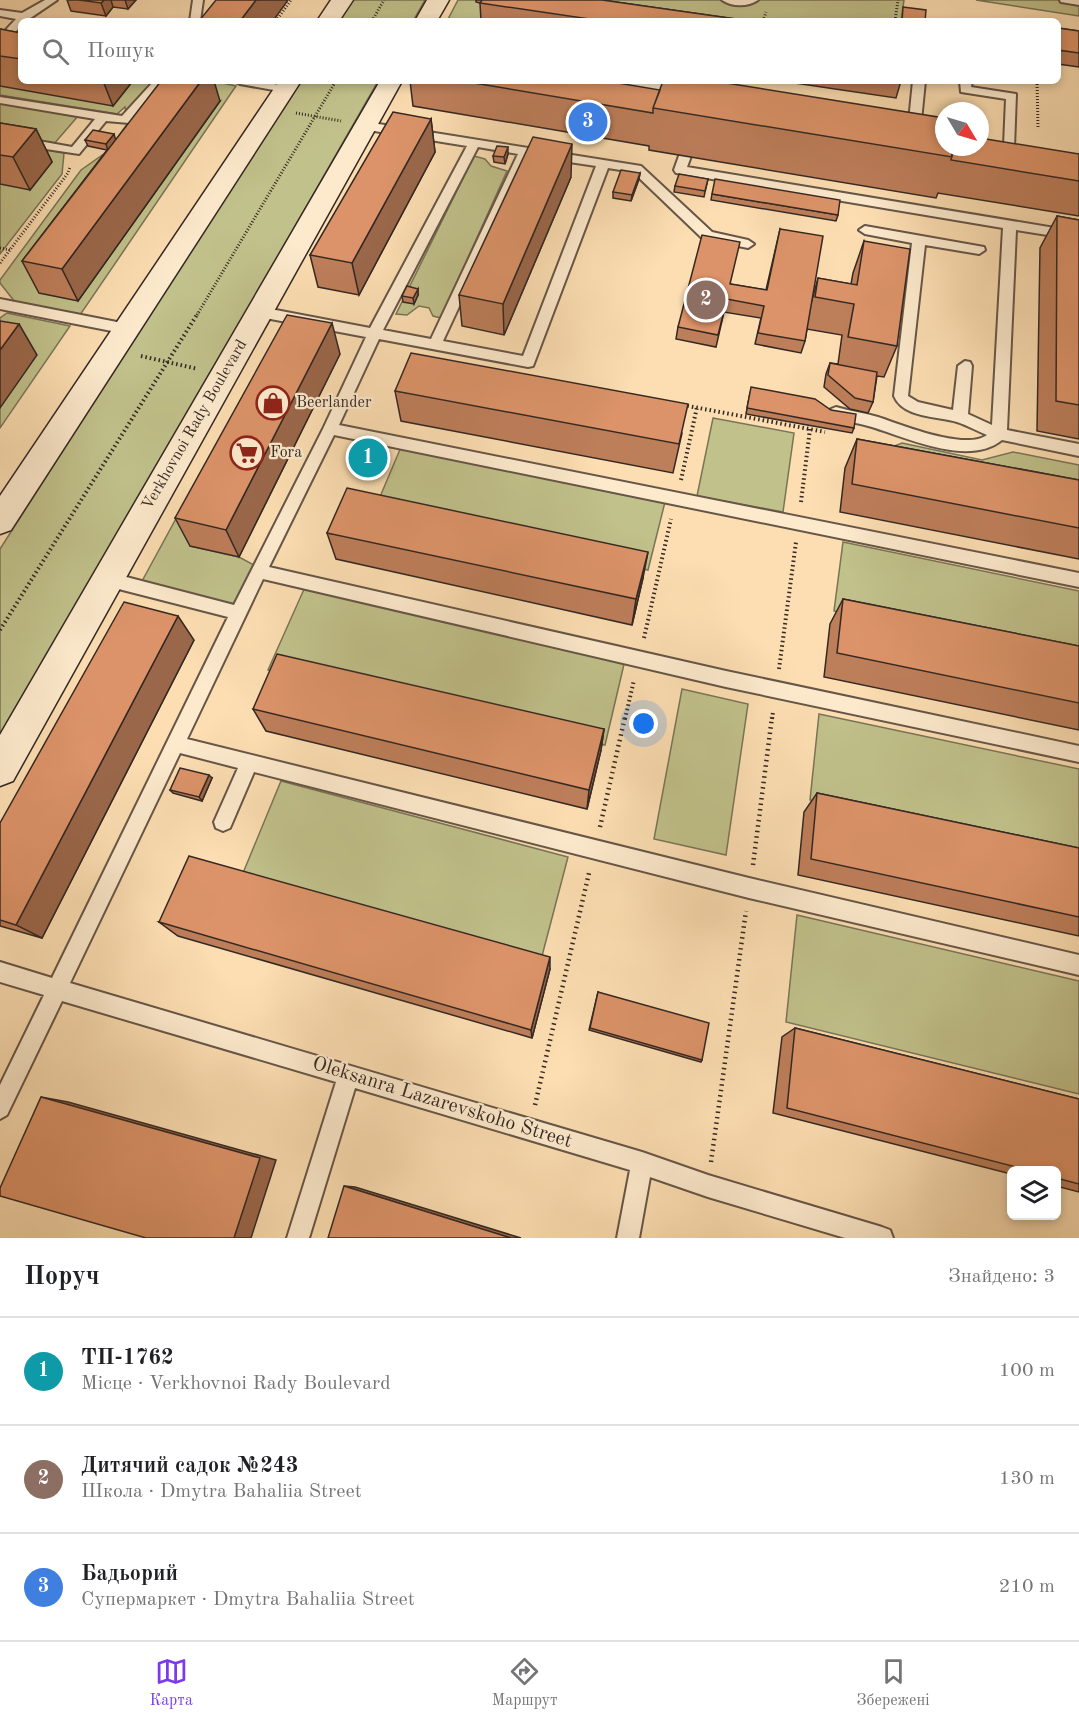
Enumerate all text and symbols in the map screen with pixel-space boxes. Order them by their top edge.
search box [18,18,1061,84]
icon: search [39,35,72,68]
text: Пошук [87,40,155,62]
pin: 3 [568,100,608,144]
north arrow [935,102,989,156]
pin: 2 [686,278,726,322]
street label: Verkhovnoi Rady Boulevard [140,337,250,513]
shop icon: Beerlander [255,385,291,421]
place label: Beerlander [296,395,372,411]
supermarket icon: Fora [229,435,265,471]
pin: 1 [348,436,388,480]
place label: Fora [270,445,302,461]
your location [629,709,658,738]
street label: Oleksanra Lazarevskoho Street [310,1054,574,1152]
map controls [1007,1166,1061,1220]
button: layers [1007,1166,1061,1220]
text: Поруч [24,1264,100,1290]
text: Знайдено: 3 [948,1267,1055,1287]
text: ТП-1762 [81,1347,174,1369]
text: 1 [38,1361,49,1381]
text: 100 m [999,1361,1055,1381]
text: Місце · Verkhovnoi Rady Boulevard [81,1374,391,1394]
text: Дитячий садок №243 [81,1455,299,1477]
text: 2 [38,1469,49,1489]
text: 130 m [999,1469,1055,1489]
text: Школа · Dmytra Bahaliia Street [81,1482,362,1502]
text: Бадьорий [81,1563,178,1585]
text: 3 [38,1577,49,1597]
text: 210 m [999,1577,1055,1597]
text: Супермаркет · Dmytra Bahaliia Street [81,1590,415,1610]
tab: Карта [150,1655,193,1711]
tab: Маршрут [492,1655,558,1711]
tab: Збережені [857,1655,929,1711]

